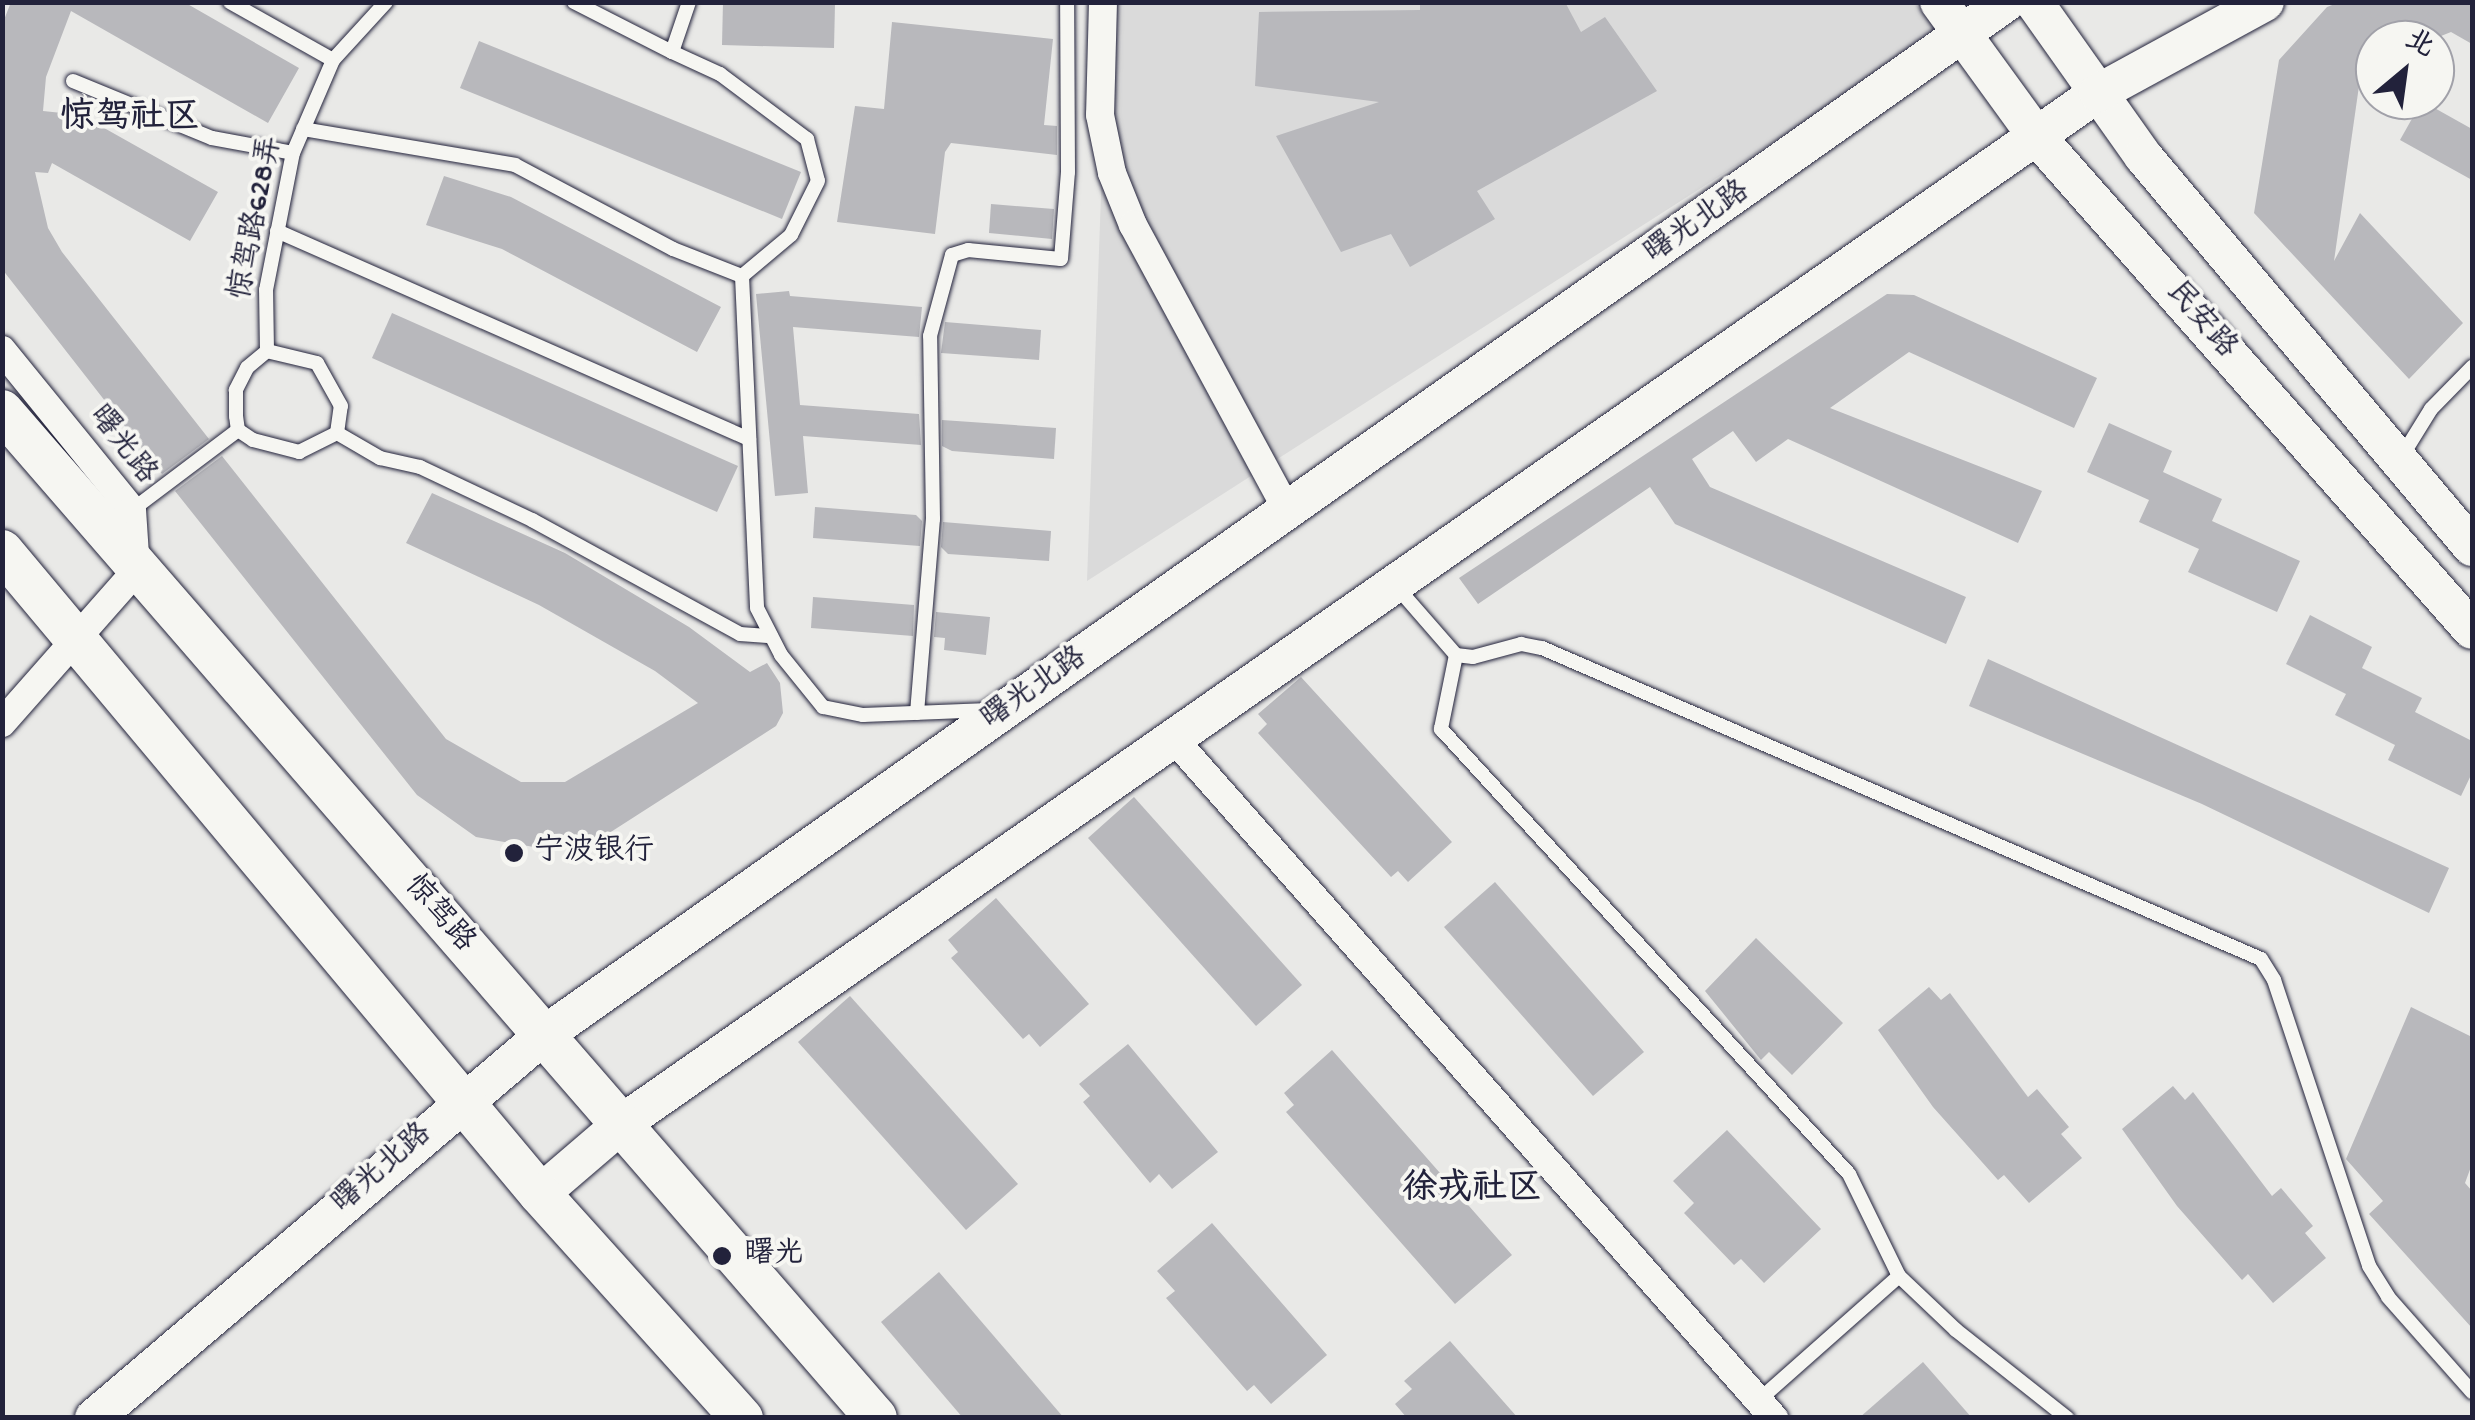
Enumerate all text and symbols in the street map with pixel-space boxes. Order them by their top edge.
north arrow [2355,20,2455,120]
text: 北 [2399,24,2439,66]
district label: 惊驾社区 [60,99,200,141]
street label: 惊驾路628弄 [224,133,292,303]
street label: 曙光北路 [1639,175,1757,273]
street label: 民安路 [2157,275,2243,367]
street label: 曙光路 [79,399,163,493]
street label: 曙光北路 [976,641,1094,739]
place label: 宁波银行 [534,835,654,871]
marker: 宁波银行 [503,842,525,864]
street label: 惊驾路 [395,869,481,961]
street label: 曙光北路 [326,1117,440,1223]
district label: 徐戎社区 [1402,1170,1542,1212]
place label: 曙光 [744,1238,804,1274]
marker: 曙光 [709,1243,735,1269]

